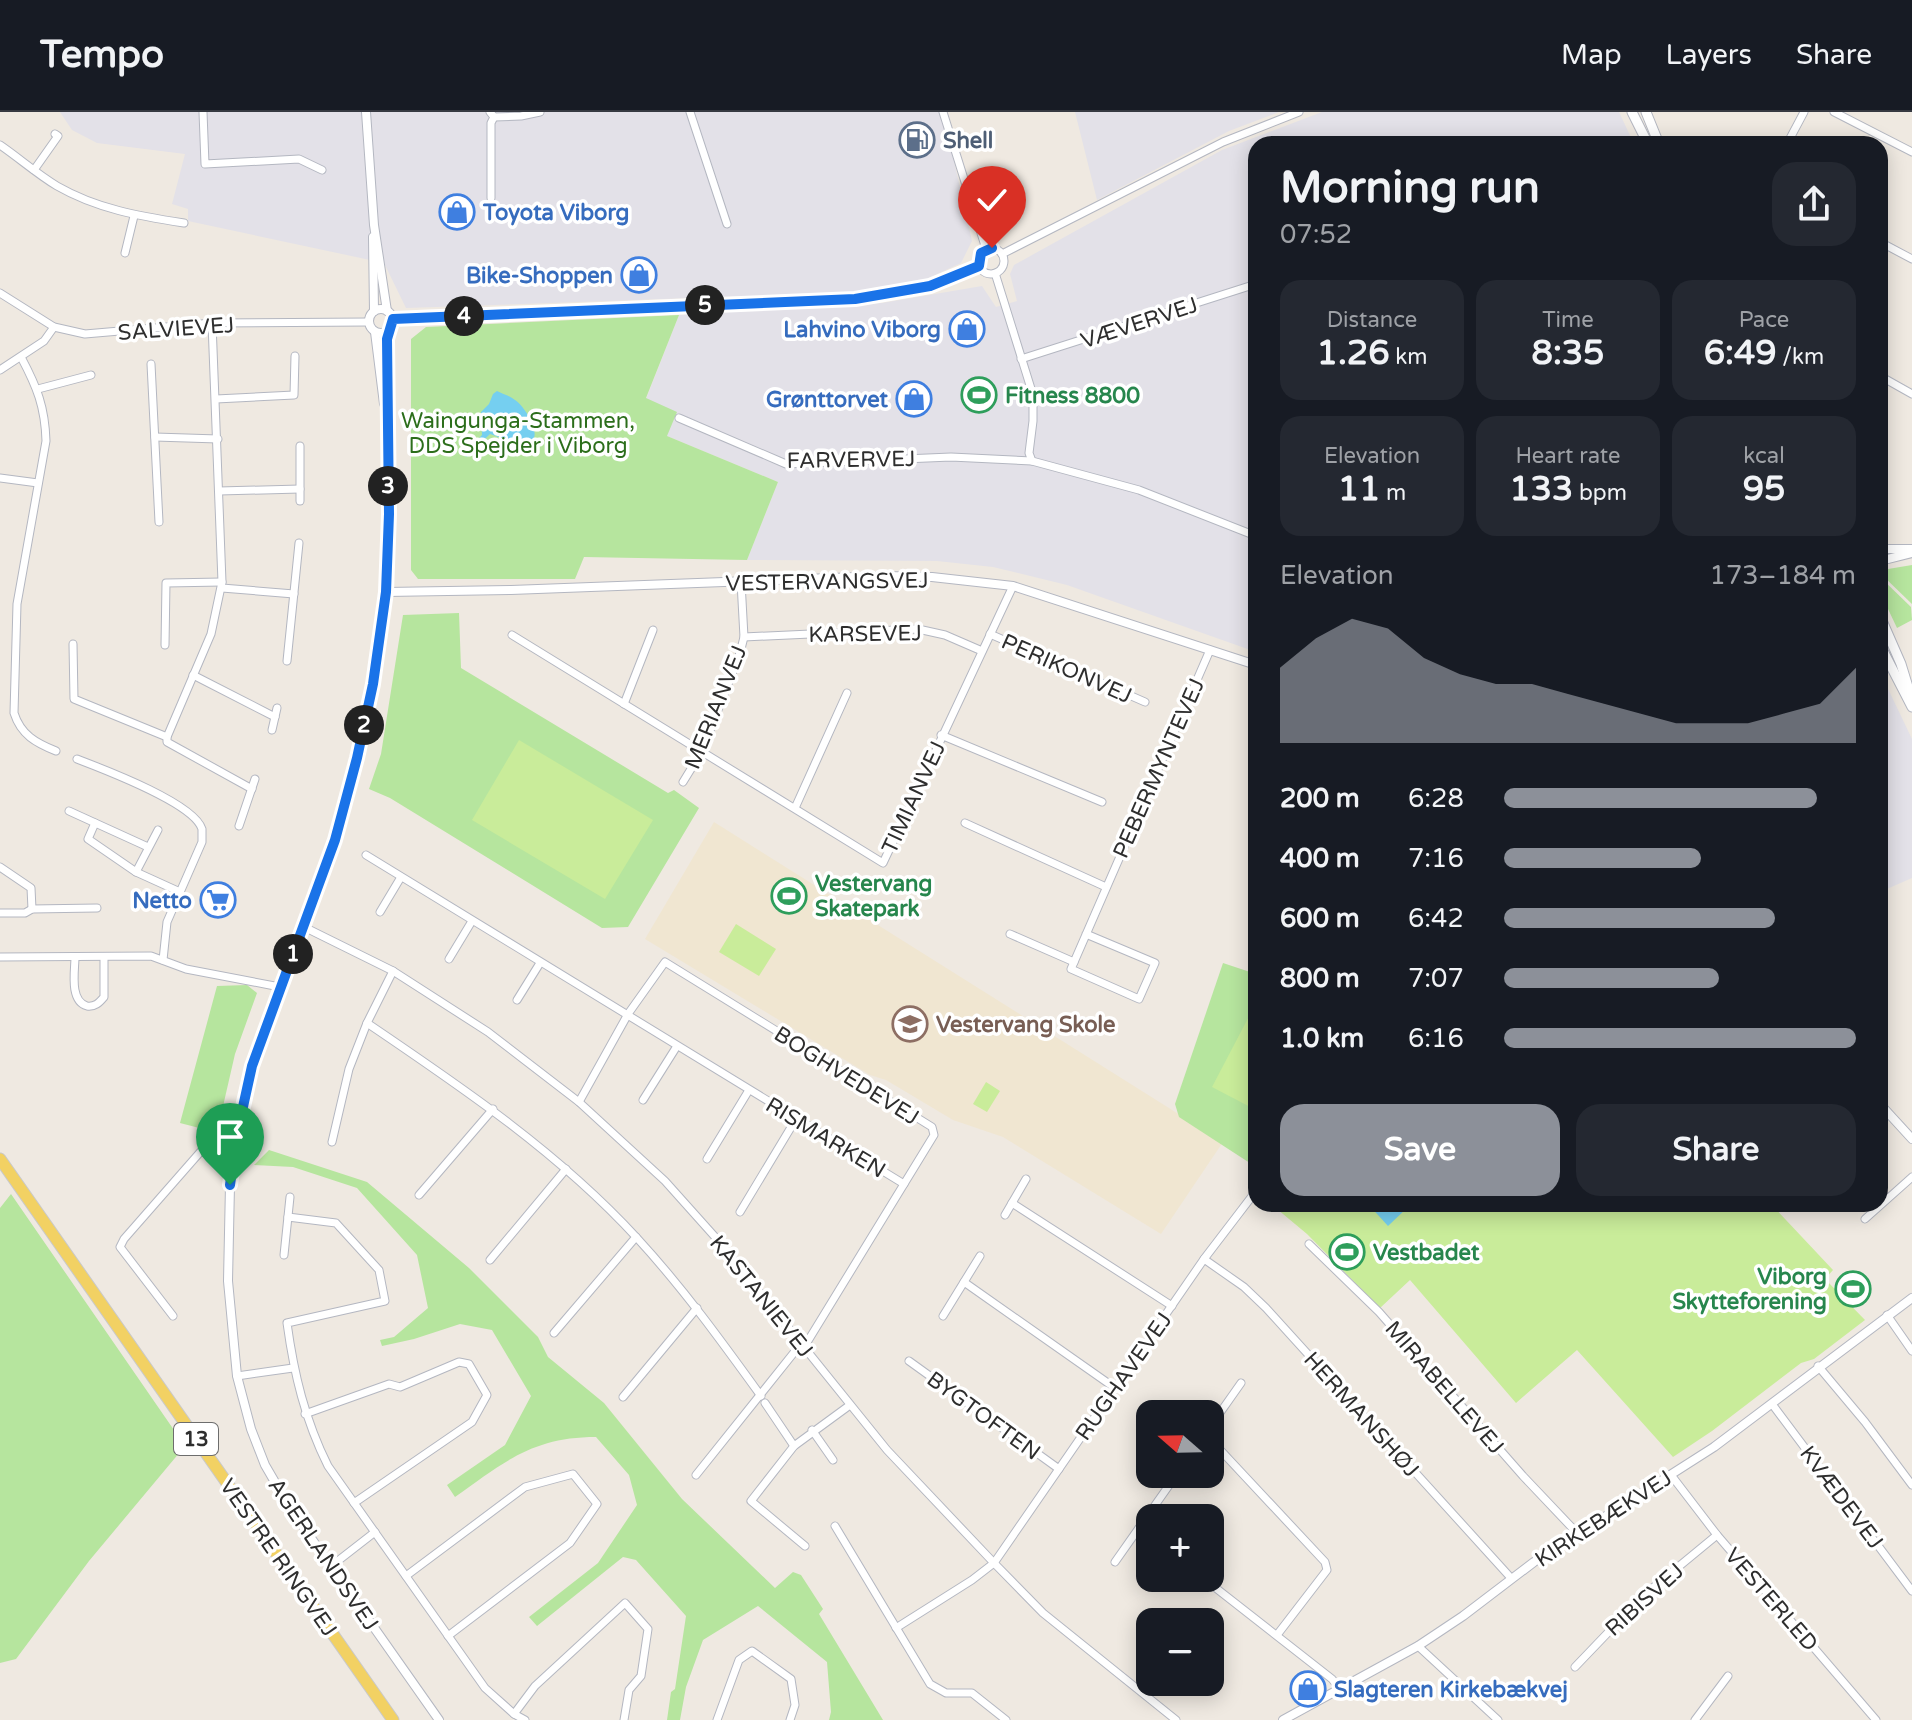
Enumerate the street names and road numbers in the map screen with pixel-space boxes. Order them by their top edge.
street label: VÆVERVEJ [1077,292,1201,354]
street label: SALVIEVEJ [117,312,235,346]
street label: FARVERVEJ [786,446,916,474]
street label: VESTERVANGSVEJ [725,567,929,597]
street label: KARSEVEJ [808,620,922,648]
street label: PERIKONVEJ [997,629,1136,709]
street label: MERIANVEJ [679,642,752,773]
street label: PEBERMYNTEVEJ [1108,675,1210,862]
street label: TIMIANVEJ [877,737,951,858]
street label: BOGHVEDEVEJ [769,1021,924,1131]
street label: RISMARKEN [761,1092,890,1184]
street label: KASTANIEVEJ [704,1230,818,1363]
street label: RUGHAVEVEJ [1070,1308,1177,1445]
street label: MIRABELLEVEJ [1379,1316,1509,1460]
street label: HERMANSHØJ [1298,1347,1424,1483]
street label: BYGTOFTEN [922,1366,1045,1466]
road number: 13 [174,1423,218,1455]
street label: KVÆDEVEJ [1794,1441,1888,1554]
street label: KIRKEBÆKVEJ [1530,1465,1677,1573]
street label: AGERLANDSVEJ [263,1473,384,1636]
street label: VESTRE RINGVEJ [214,1474,342,1641]
street label: VESTERLED [1719,1543,1823,1657]
street label: RIBISVEJ [1600,1558,1689,1642]

